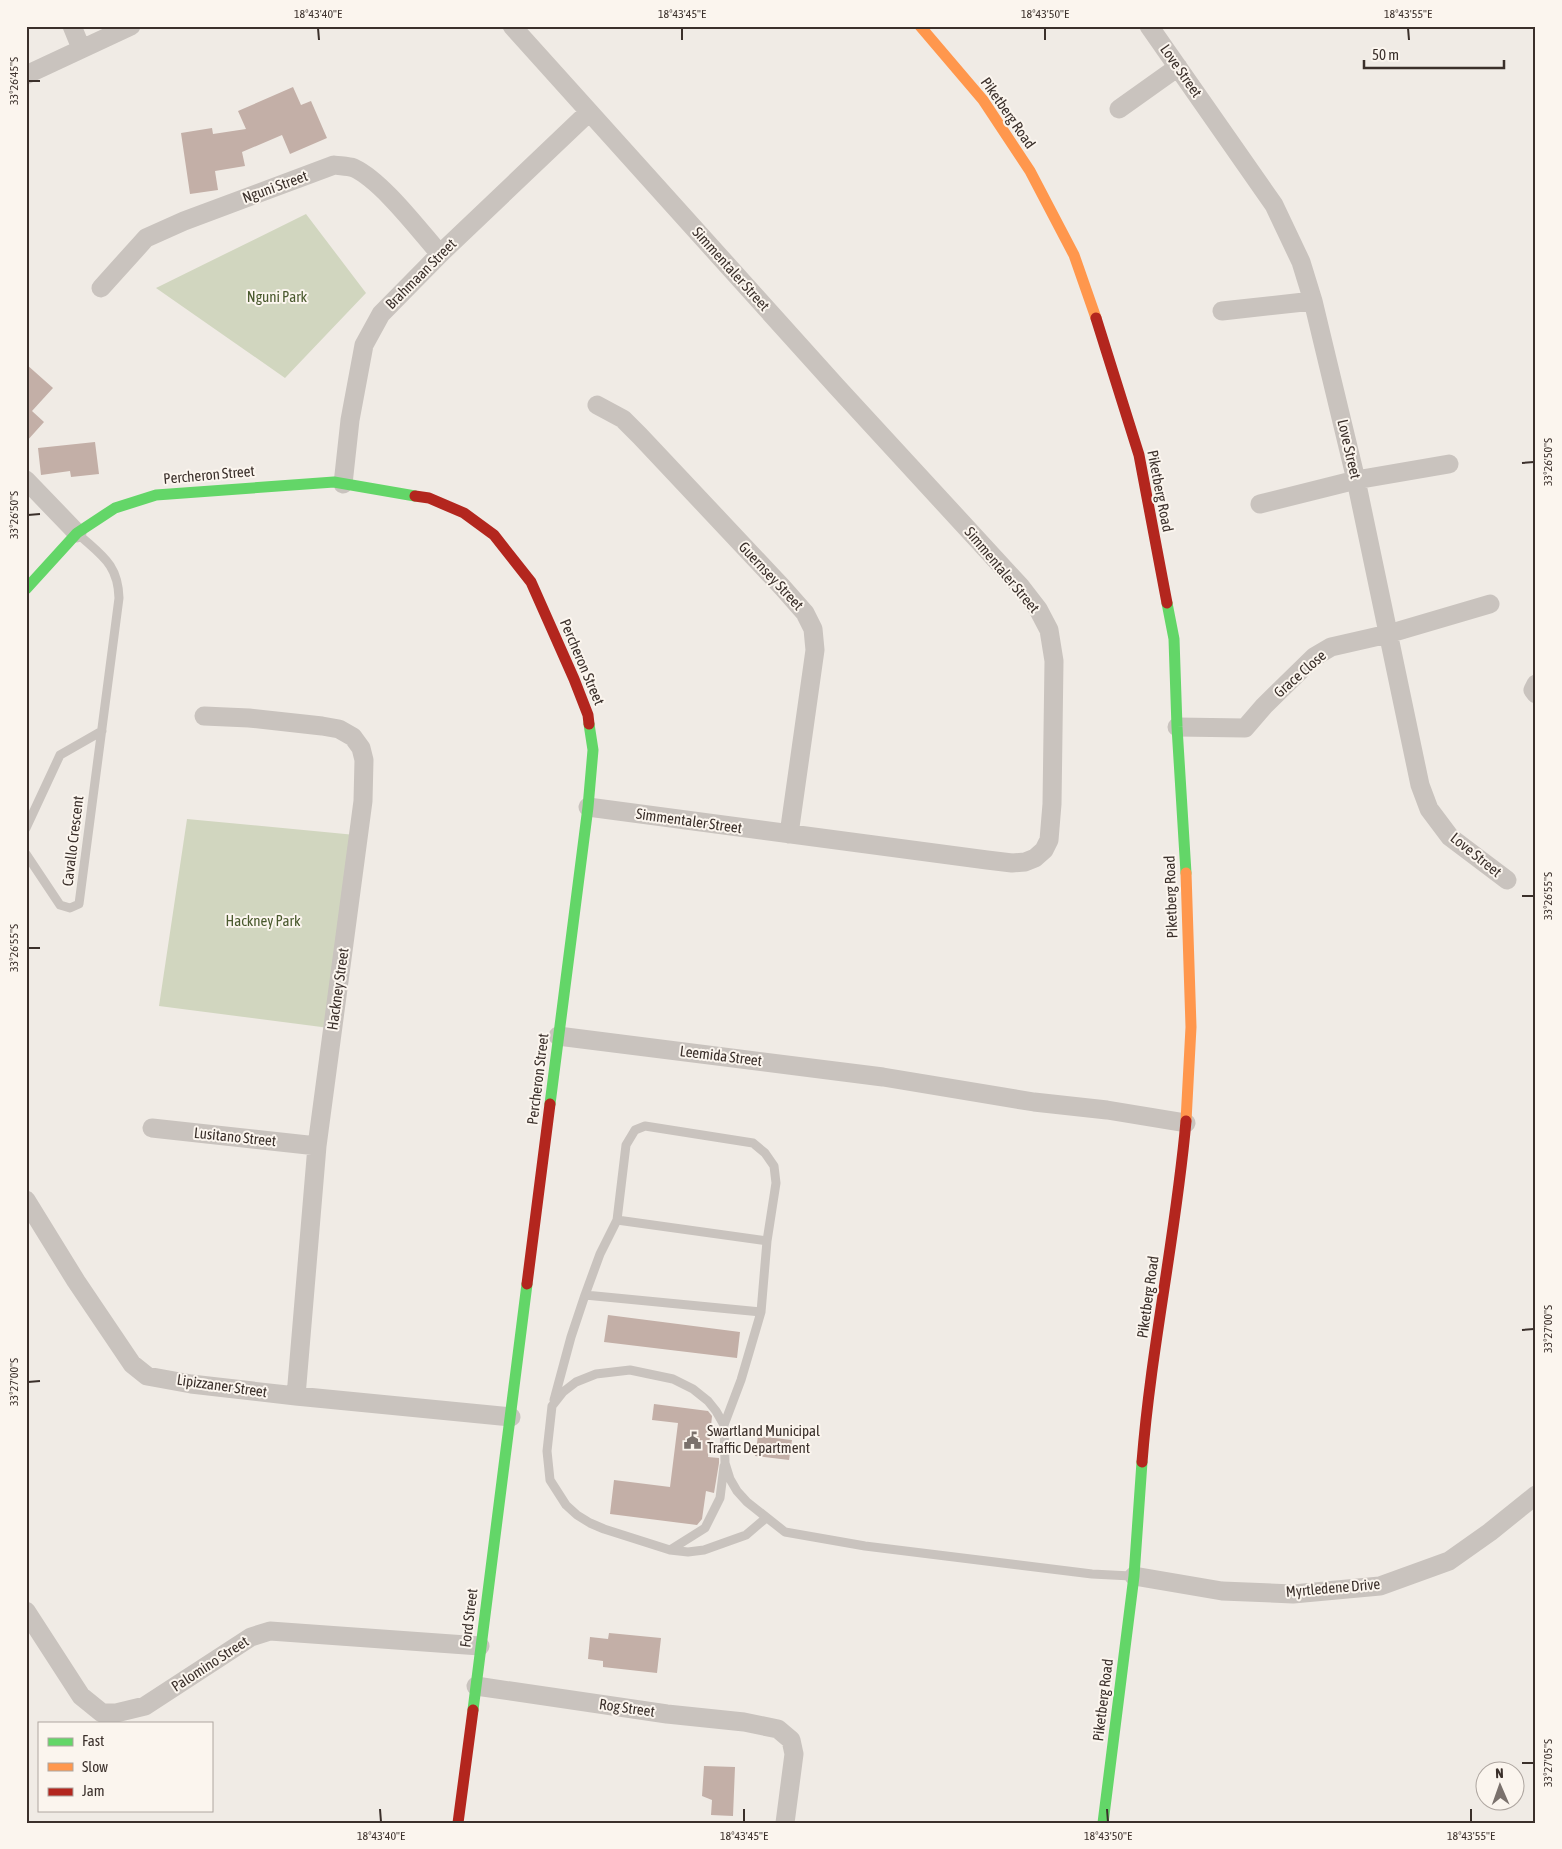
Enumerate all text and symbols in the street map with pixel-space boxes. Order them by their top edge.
text: 18°43'40"E [294,7,342,21]
text: 18°43'45"E [658,7,706,21]
text: 18°43'50"E [1021,7,1069,21]
text: 18°43'55"E [1384,7,1432,21]
scale bar [1364,38,1504,70]
street label: Love Street [1157,41,1206,100]
text: 50 m [1372,46,1399,63]
text: 33°26'45"S [7,57,21,105]
street label: Piketberg Road [978,74,1039,152]
street label: Nguni Street [240,167,310,206]
street label: Simmentaler Street [689,223,773,314]
street label: Brahmaan Street [382,235,459,312]
park label: Nguni Park [247,288,308,305]
street label: Love Street [1334,417,1365,480]
text: 33°26'50"S [1541,438,1555,486]
street label: Piketberg Road [1144,449,1177,533]
street label: Percheron Street [162,462,255,487]
text: 33°26'50"S [7,491,21,539]
street label: Simmentaler Street [962,523,1043,616]
street label: Guernsey Street [736,538,807,613]
street label: Percheron Street [557,616,608,707]
street label: Grace Close [1270,646,1329,701]
street label: Cavallo Crescent [59,795,86,887]
street label: Simmentaler Street [635,805,743,836]
street label: Love Street [1447,829,1505,880]
street label: Piketberg Road [1161,855,1180,939]
text: 33°26'55"S [1541,872,1555,920]
park label: Hackney Park [225,912,301,929]
text: 33°26'55"S [7,924,21,972]
street label: Hackney Street [323,947,352,1031]
street label: Percheron Street [523,1032,552,1126]
street label: Leemida Street [679,1042,763,1069]
street label: Lusitano Street [193,1124,277,1149]
street label: Piketberg Road [1133,1255,1162,1339]
text: 33°27'00"S [1541,1305,1555,1353]
text: 33°27'00"S [7,1358,21,1406]
street label: Lipizzaner Street [176,1371,268,1400]
place label: Swartland Municipal Traffic Department [707,1422,820,1456]
public building icon: Swartland Municipal Traffic Department [683,1430,703,1450]
street label: Myrtledene Drive [1285,1575,1381,1600]
street label: Ford Street [456,1587,481,1648]
street label: Palomino Street [168,1632,251,1695]
street label: Piketberg Road [1089,1658,1116,1742]
street label: Rog Street [598,1695,656,1720]
legend [38,1722,212,1812]
text: Fast [82,1732,104,1749]
text: 33°27'05"S [1541,1739,1555,1787]
text: Slow [82,1758,108,1775]
north arrow [1474,1762,1524,1812]
text: N [1495,1765,1504,1781]
text: Jam [82,1782,105,1799]
text: 18°43'40"E [357,1829,405,1843]
text: 18°43'45"E [720,1829,768,1843]
text: 18°43'50"E [1084,1829,1132,1843]
text: 18°43'55"E [1447,1829,1495,1843]

